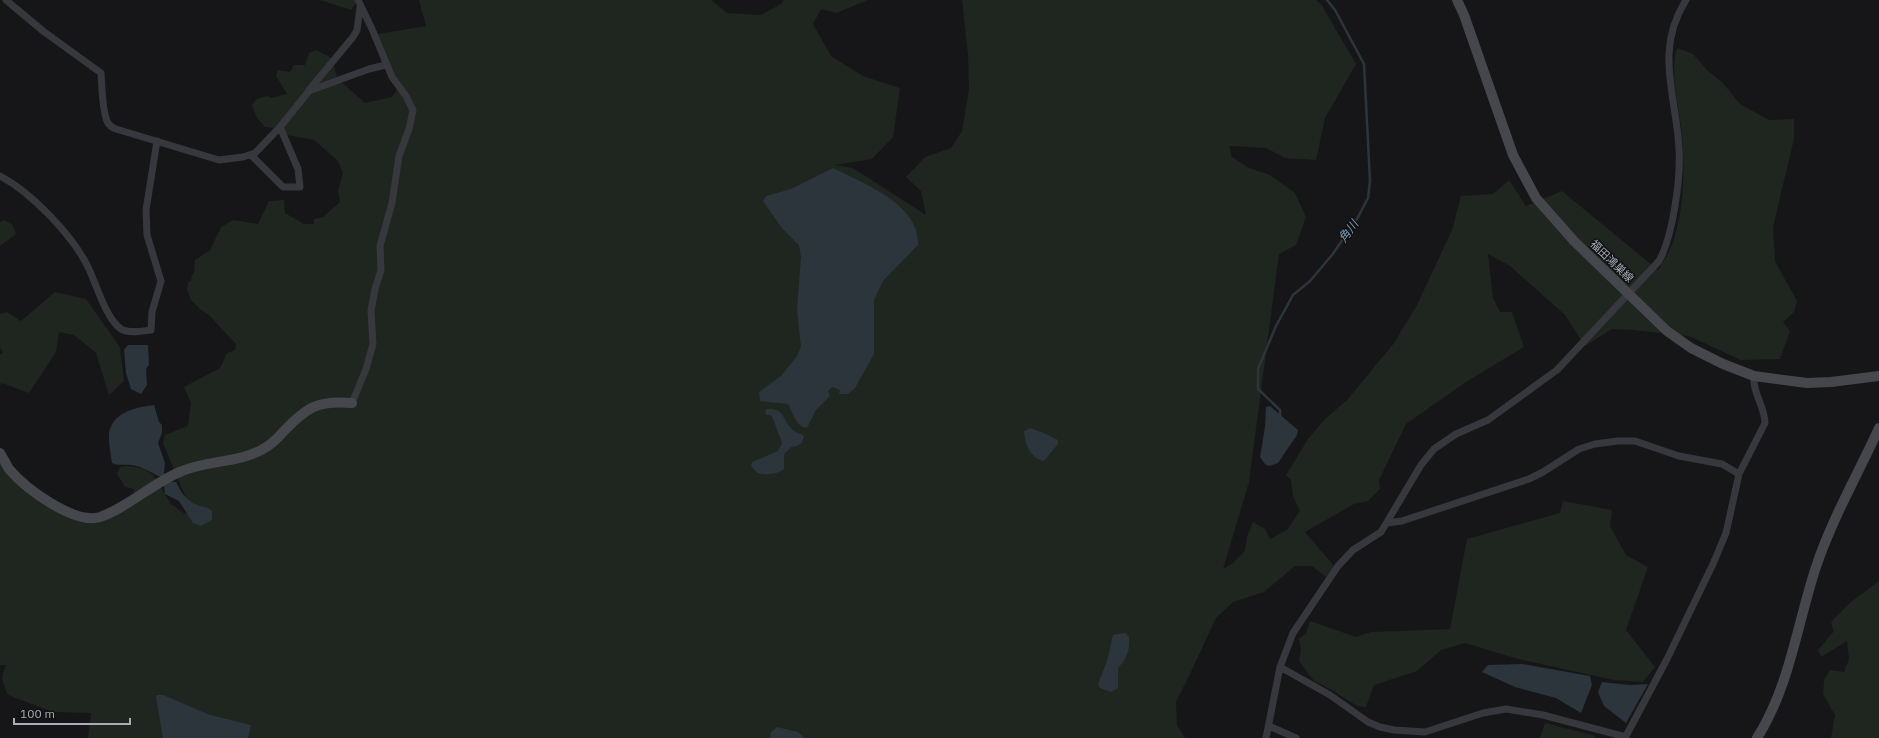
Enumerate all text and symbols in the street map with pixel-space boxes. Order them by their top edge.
water label: 角川 [1335,215,1362,245]
street label: 福田鴻巣線 [1587,237,1637,285]
scale bar [14,700,130,726]
text: 100 m [20,706,55,721]

